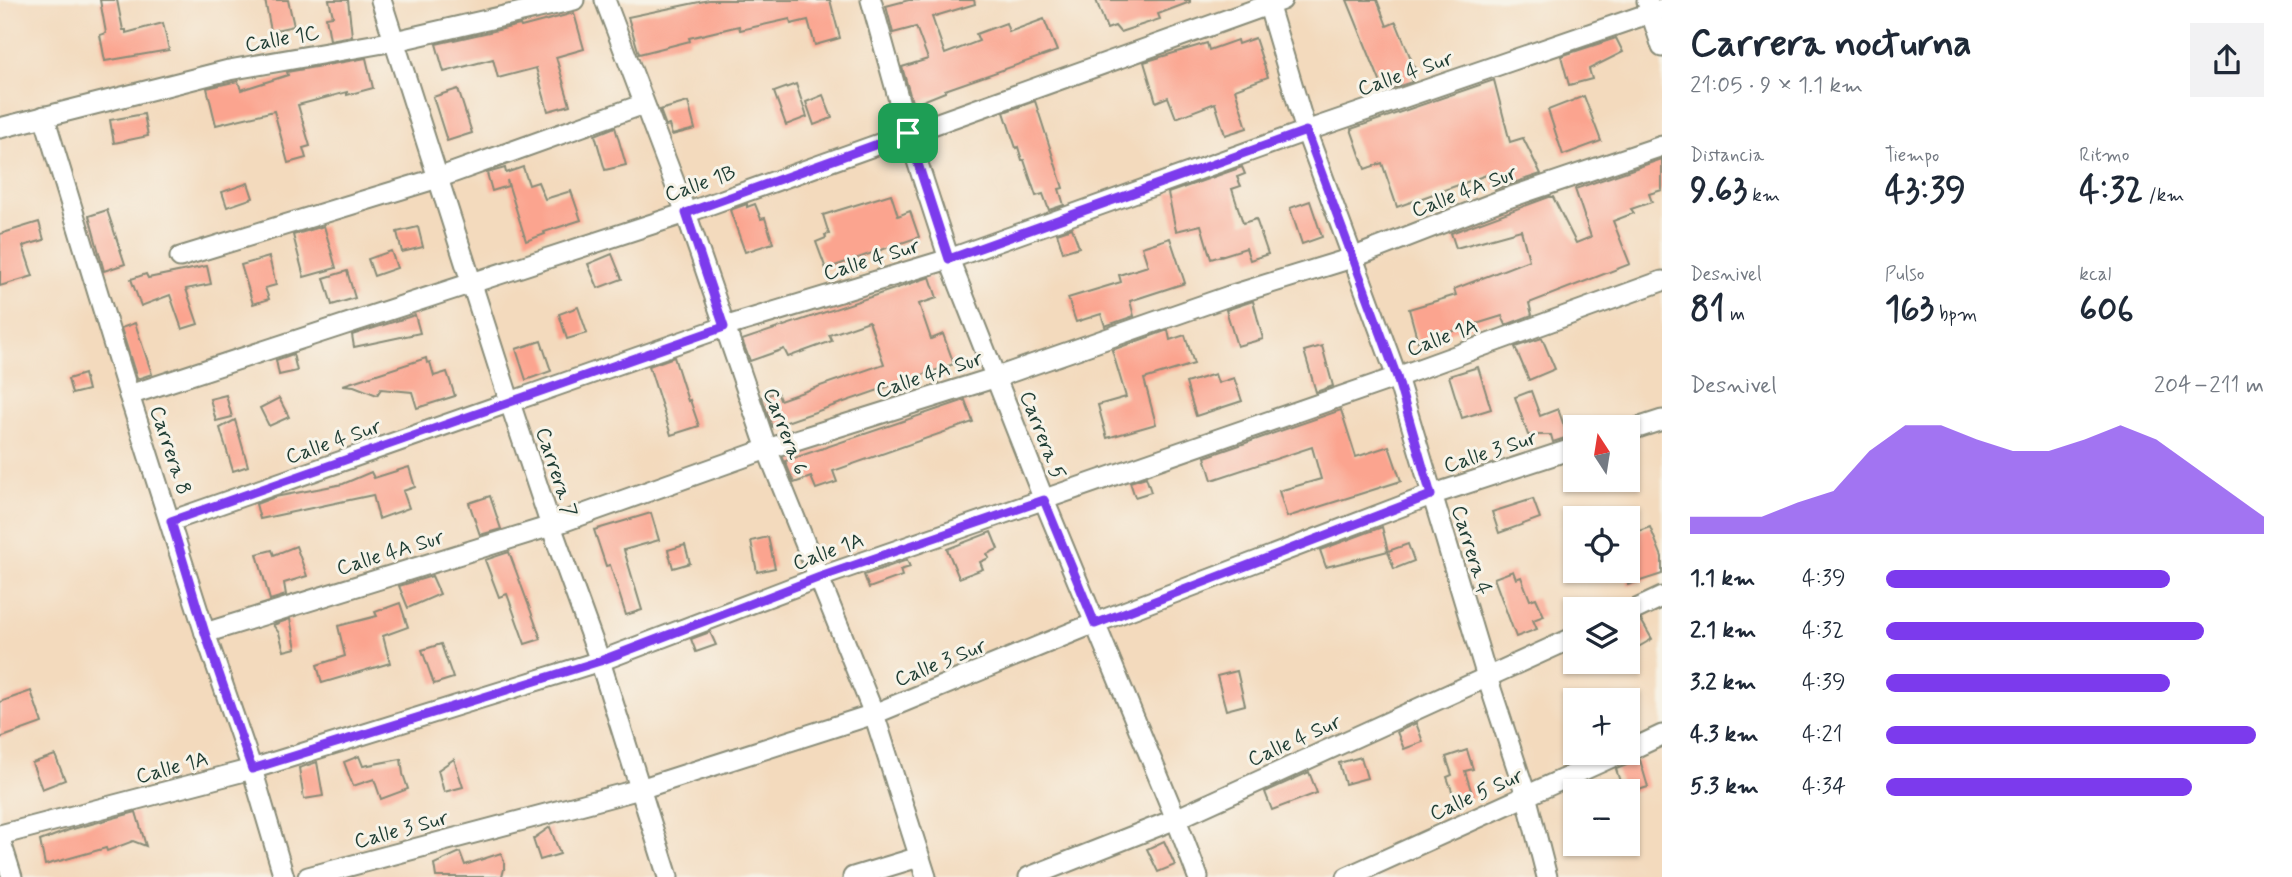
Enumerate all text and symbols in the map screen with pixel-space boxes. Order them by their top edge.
street label: Calle 1C [243,19,322,59]
text: Carrera nocturna [1690,20,1972,69]
button: share [2190,23,2264,97]
street label: Calle 4 Sur [1354,44,1457,103]
text: 21:05 · 9 × 1.1 km [1690,71,1863,101]
pin [878,103,938,163]
icon: arrive [889,114,927,152]
text: Distancia [1690,143,1764,168]
text: Tiempo [1885,143,1939,168]
text: Ritmo [2079,143,2130,168]
street label: Calle 1B [661,159,740,209]
street label: Calle 4A Sur [1408,159,1521,225]
text: 9.63 [1690,168,1747,214]
text: 43:39 [1885,168,1966,214]
text: 4:32 [2079,168,2143,214]
text: km [1747,183,1780,208]
text: /km [2143,183,2184,208]
street label: Calle 4 Sur [820,232,923,288]
text: Desnivel [1690,262,1762,287]
text: Pulso [1885,262,1924,287]
text: kcal [2079,262,2111,287]
text: 81 [1690,287,1725,333]
text: 163 [1885,287,1934,333]
text: 606 [2079,287,2134,333]
text: m [1725,302,1745,327]
text: bpm [1934,302,1977,327]
street label: Calle 1A [1403,312,1482,364]
street label: Calle 4A Sur [872,344,987,405]
text: Desnivel [1690,371,1777,401]
text: 204–211 m [2154,371,2264,401]
street label: Carrera 6 [756,384,814,479]
street label: Carrera 5 [1012,387,1072,484]
street label: Carrera 8 [143,402,198,498]
street label: Calle 4 Sur [282,412,385,471]
north arrow [1563,415,1640,492]
map controls [1563,415,1640,856]
street label: Carrera 7 [528,424,584,521]
street label: Calle 3 Sur [1440,424,1541,480]
street label: Carrera 4 [1444,502,1498,599]
button: locate [1563,506,1640,583]
street label: Calle 4A Sur [333,523,448,583]
street label: Calle 1A [789,526,868,578]
text: 1.1 km [1690,564,1755,594]
text: 4:39 [1802,564,1846,594]
button: layers [1563,597,1640,674]
text: 2.1 km [1690,616,1756,646]
text: 4:32 [1802,616,1844,646]
street label: Calle 3 Sur [890,632,991,694]
text: 3.2 km [1690,668,1756,698]
text: 4:39 [1802,668,1846,698]
button: + [1563,688,1640,765]
street label: Calle 4 Sur [1243,708,1346,774]
text: 4.3 km [1690,720,1758,750]
text: 4:21 [1802,720,1843,750]
street label: Calle 1A [133,745,212,791]
street label: Calle 5 Sur [1425,762,1528,828]
text: 5.3 km [1690,772,1759,802]
text: 4:34 [1802,772,1846,802]
button: − [1563,779,1640,856]
street label: Calle 3 Sur [351,804,452,856]

